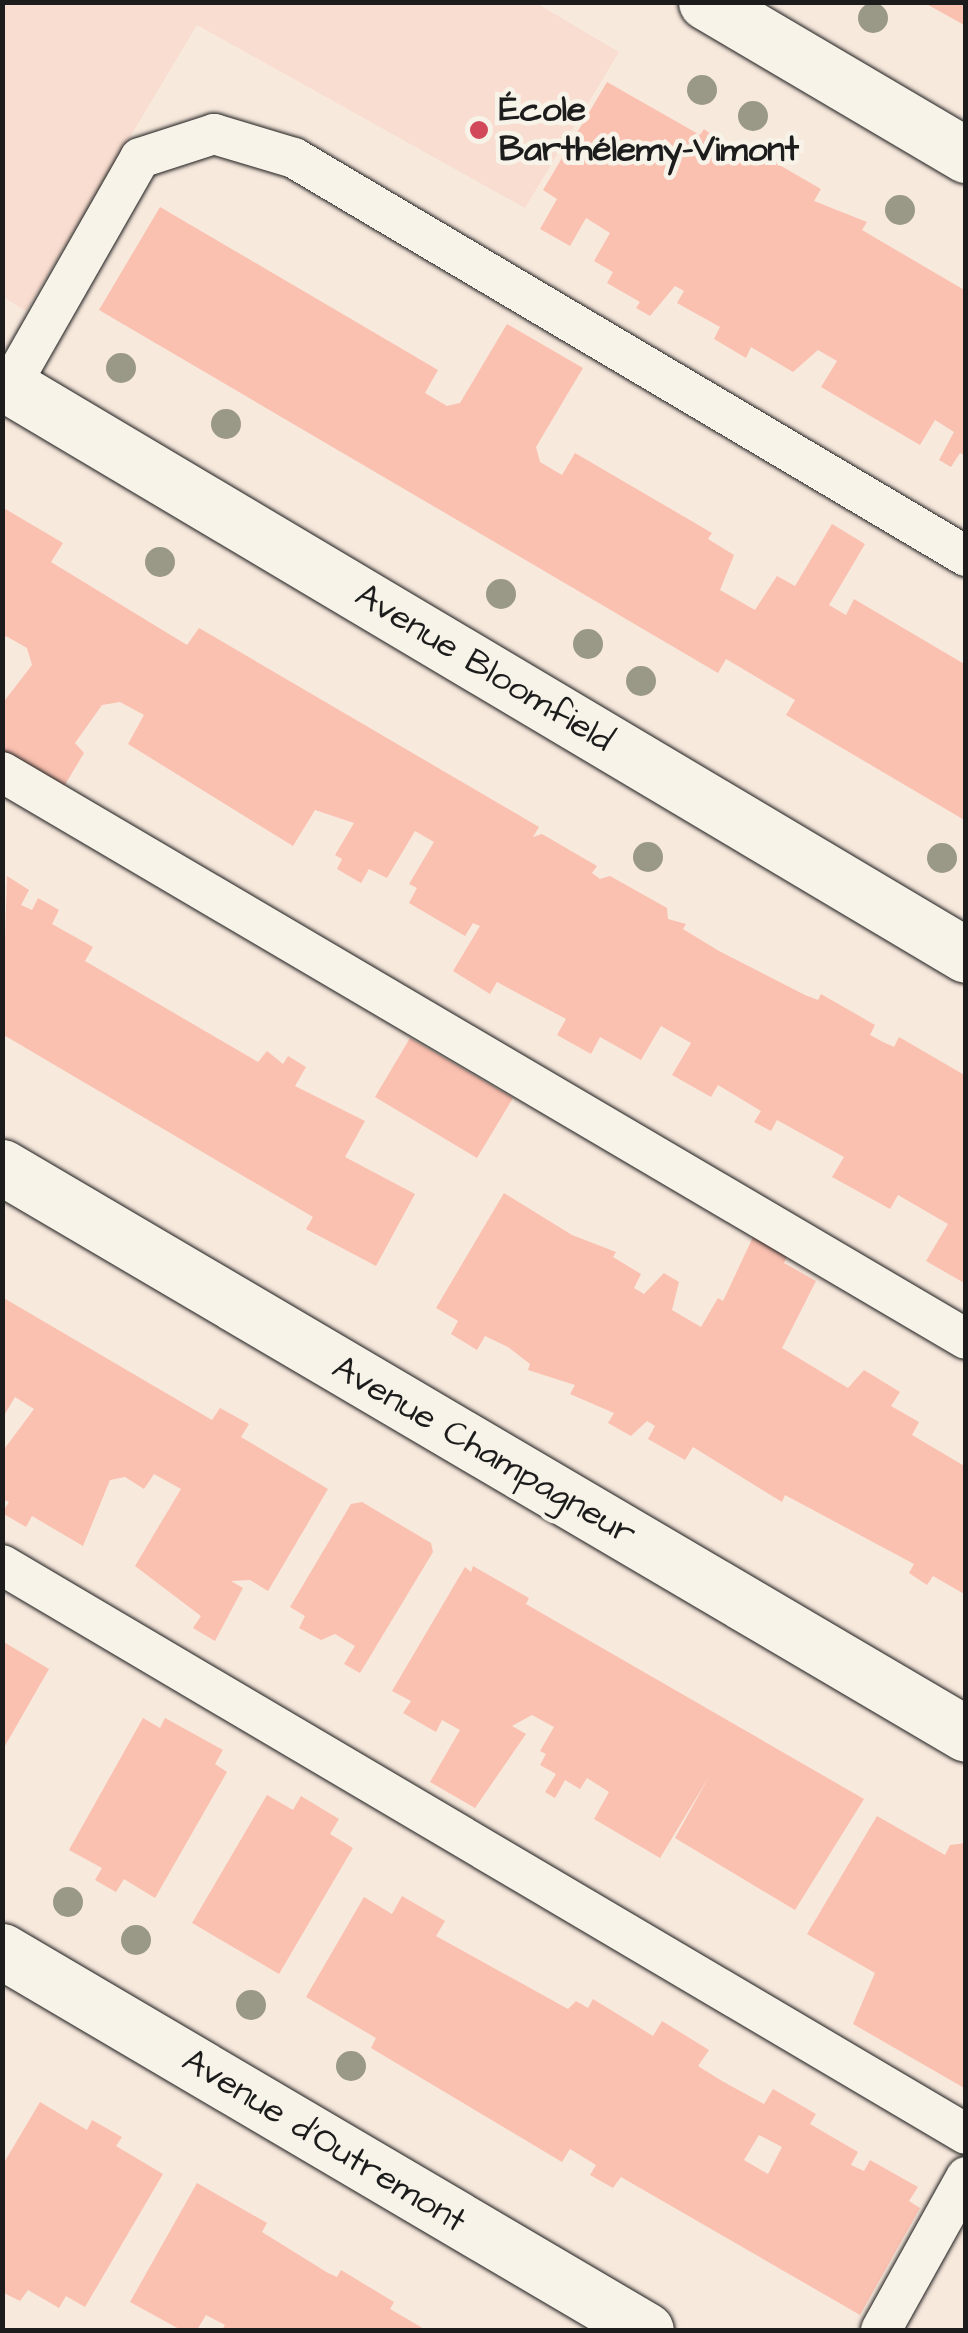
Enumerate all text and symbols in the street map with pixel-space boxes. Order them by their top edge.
place label: École Barthélemy-Vimont [499,89,799,171]
marker: École Barthélemy-Vimont [468,119,490,141]
street label: Avenue Bloomfield [348,574,620,762]
street label: Avenue Champagneur [325,1347,643,1555]
street label: Avenue d'Outremont [175,2040,473,2242]

